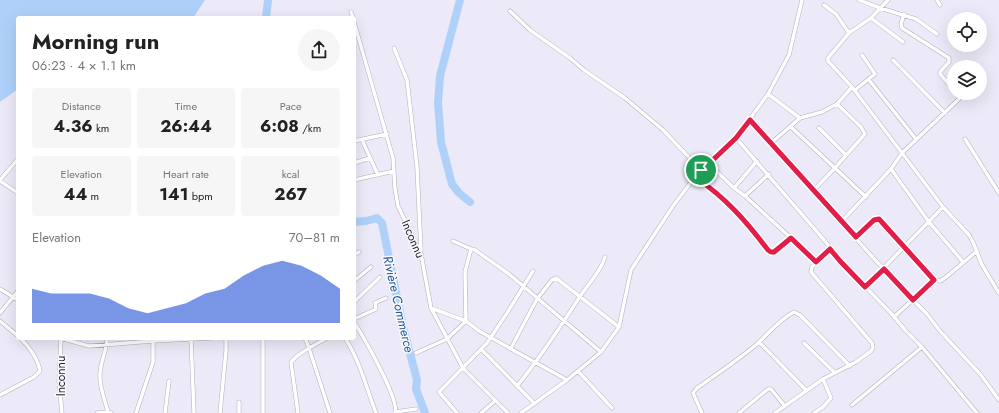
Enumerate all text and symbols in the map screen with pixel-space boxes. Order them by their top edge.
map controls [947,12,987,100]
button: locate [947,12,987,52]
text: Morning run [32,25,159,57]
button: share [298,29,340,71]
text: 06:23 · 4 × 1.1 km [32,56,136,75]
button: layers [947,60,987,100]
text: Distance [62,98,101,114]
text: Time [175,98,197,114]
text: Pace [280,98,302,114]
text: 4.36 [53,114,93,138]
text: 26:44 [160,114,212,138]
text: 6:08 [260,114,299,138]
text: km [93,120,109,136]
text: /km [299,120,321,136]
pin [684,153,718,187]
icon: arrive [690,159,712,181]
text: Elevation [61,166,102,182]
text: Heart rate [163,166,209,182]
text: kcal [282,166,300,182]
text: 44 [64,182,87,206]
text: 141 [159,182,188,206]
text: 267 [274,182,307,206]
text: m [87,188,99,204]
text: bpm [188,188,213,204]
street label: Inconnu [397,217,429,261]
text: Elevation [32,228,81,247]
text: 70–81 m [289,228,340,247]
water label: Rivière Commerce [378,254,419,355]
street label: Inconnu [52,356,70,396]

